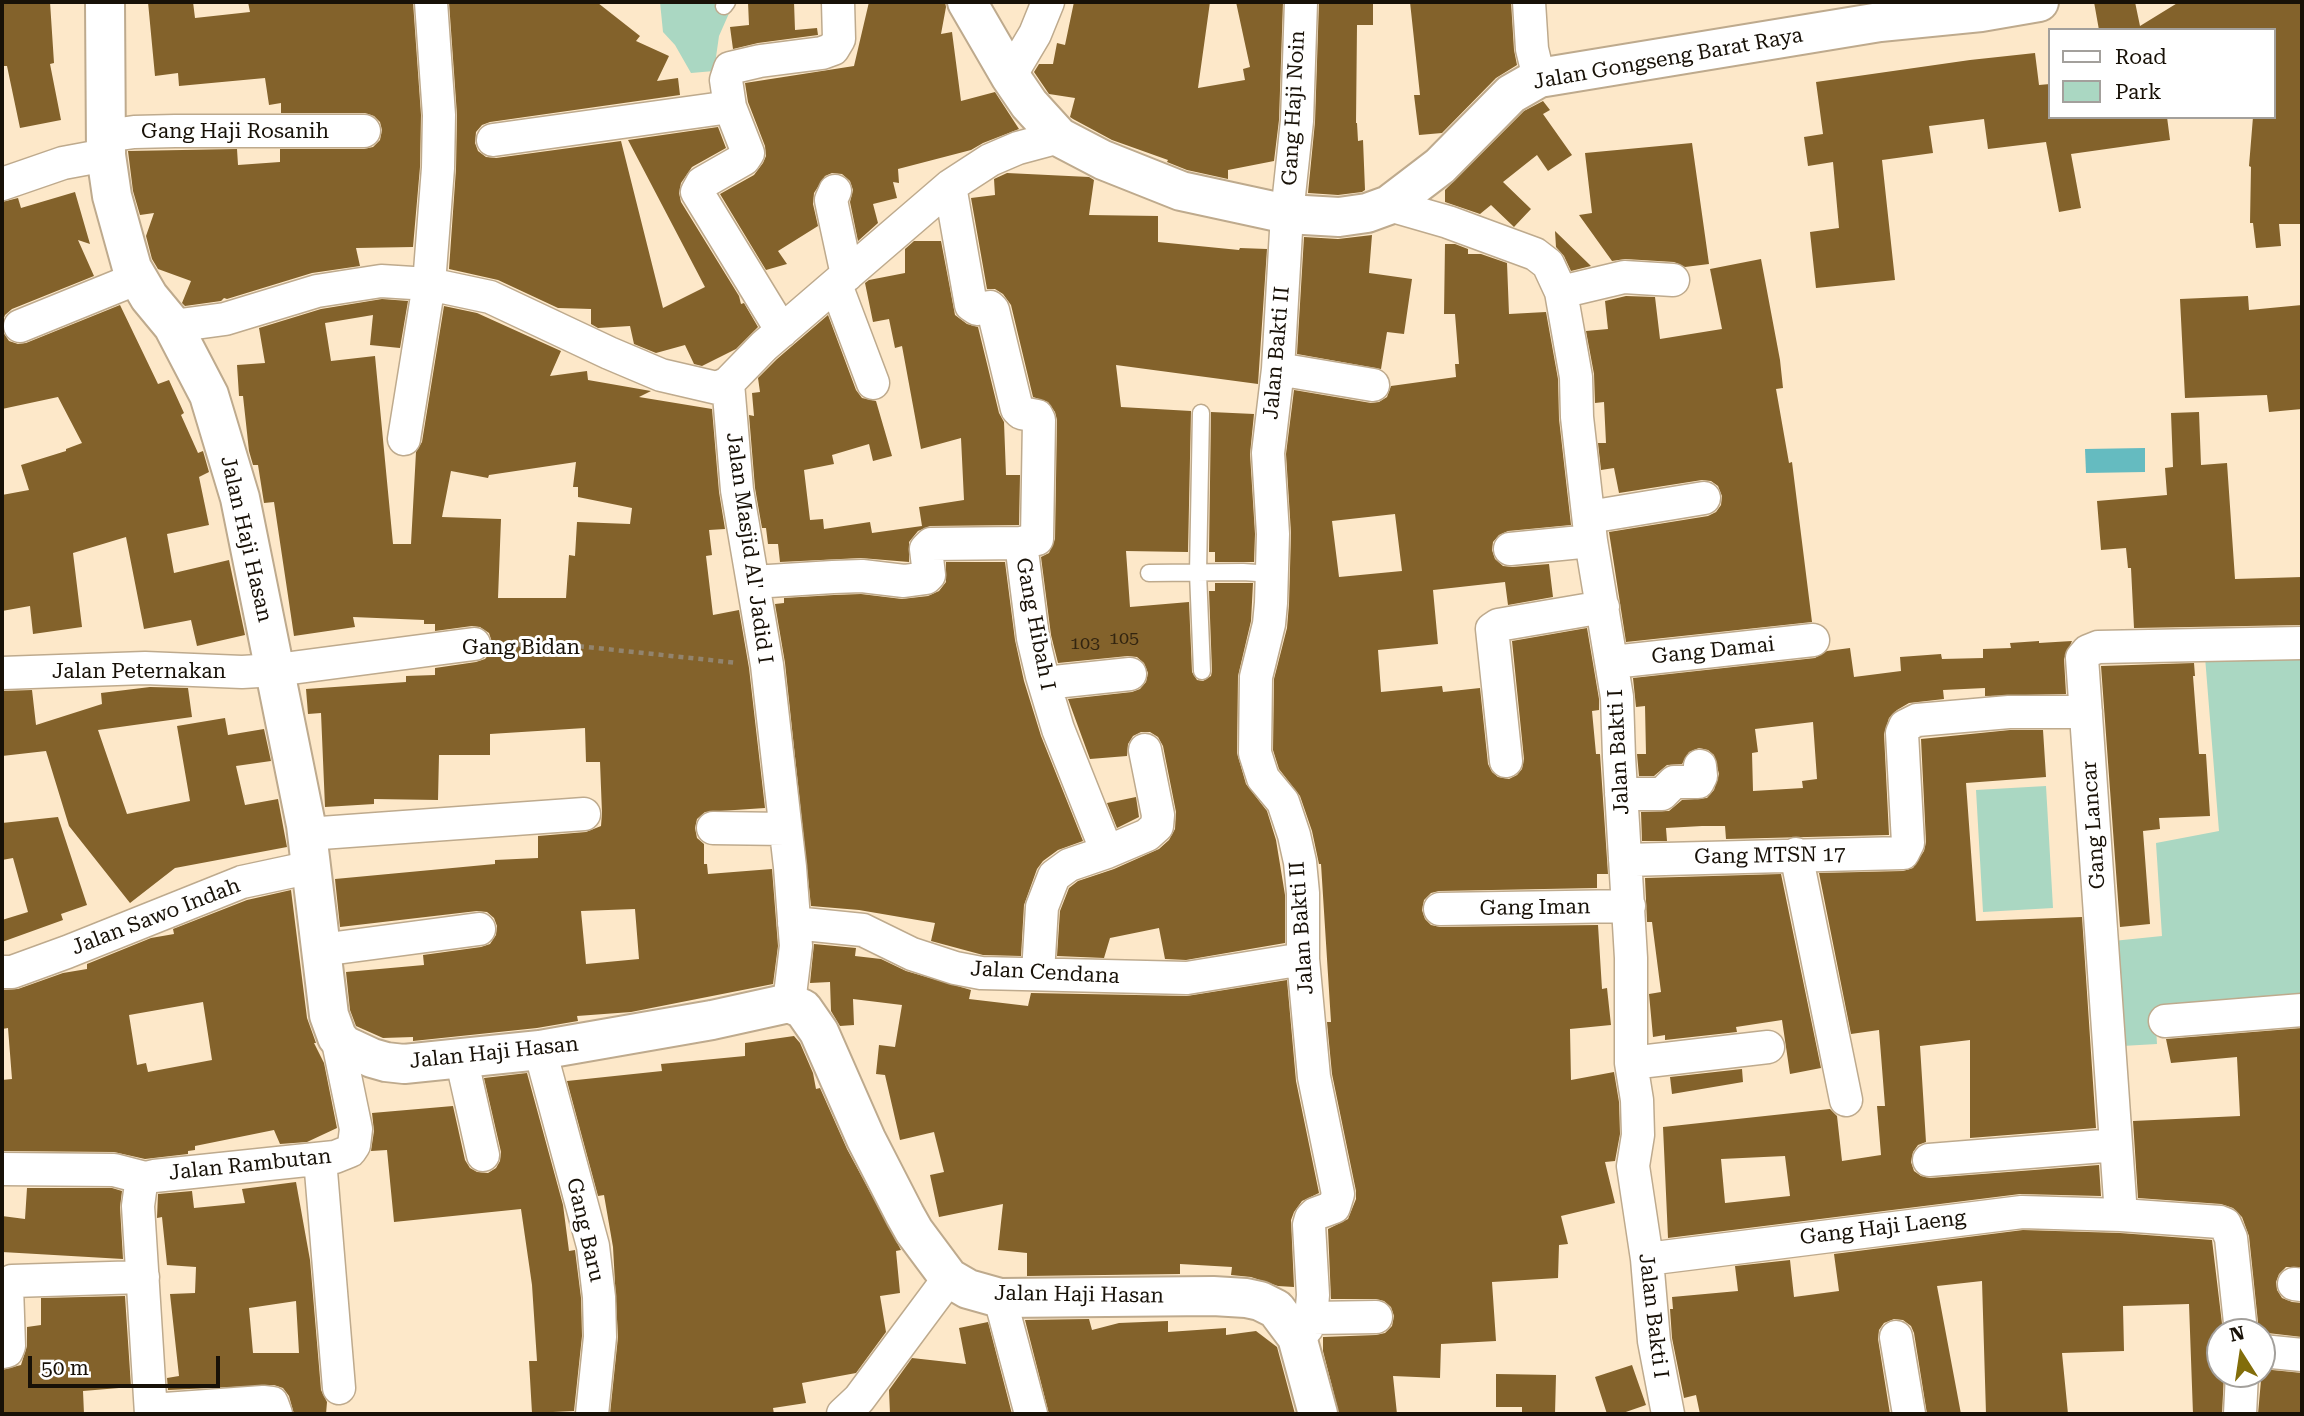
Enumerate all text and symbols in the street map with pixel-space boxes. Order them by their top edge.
street label: Jalan Gongseng Barat Raya [1531,23,1805,95]
legend [2048,28,2276,119]
street label: Gang Haji Noin [1277,30,1311,186]
text: Road [2115,45,2167,69]
text: Park [2115,80,2161,104]
street label: Gang Haji Rosanih [141,119,329,145]
street label: Jalan Bakti II [1259,285,1295,421]
street label: Jalan Masjid Al' Jadid I [720,431,778,665]
street label: Jalan Haji Hasan [215,453,277,625]
street label: Gang Hibah I [1010,556,1060,692]
house number: 105 [1109,628,1139,650]
street label: Gang Damai [1650,632,1776,670]
house number: 103 [1070,633,1100,655]
street label: Gang Bidan [462,635,580,661]
street label: Jalan Peternakan [52,659,226,685]
street label: Jalan Bakti I [1603,689,1635,815]
street label: Gang Lancar [2077,760,2111,890]
street label: Gang MTSN 17 [1694,842,1846,870]
street label: Jalan Bakti II [1285,860,1319,996]
street label: Jalan Sawo Indah [68,873,244,961]
street label: Gang Iman [1479,894,1591,922]
street label: Jalan Cendana [970,957,1120,989]
street label: Jalan Haji Hasan [408,1032,580,1074]
street label: Jalan Rambutan [167,1144,333,1186]
street label: Gang Baru [561,1176,609,1284]
street label: Gang Haji Laeng [1799,1205,1967,1251]
street label: Jalan Bakti I [1633,1252,1673,1380]
street label: Jalan Haji Hasan [994,1281,1164,1309]
north arrow [2206,1318,2276,1388]
text: N [2227,1321,2246,1347]
scale bar [32,1342,224,1386]
text: 50 m [41,1356,89,1380]

